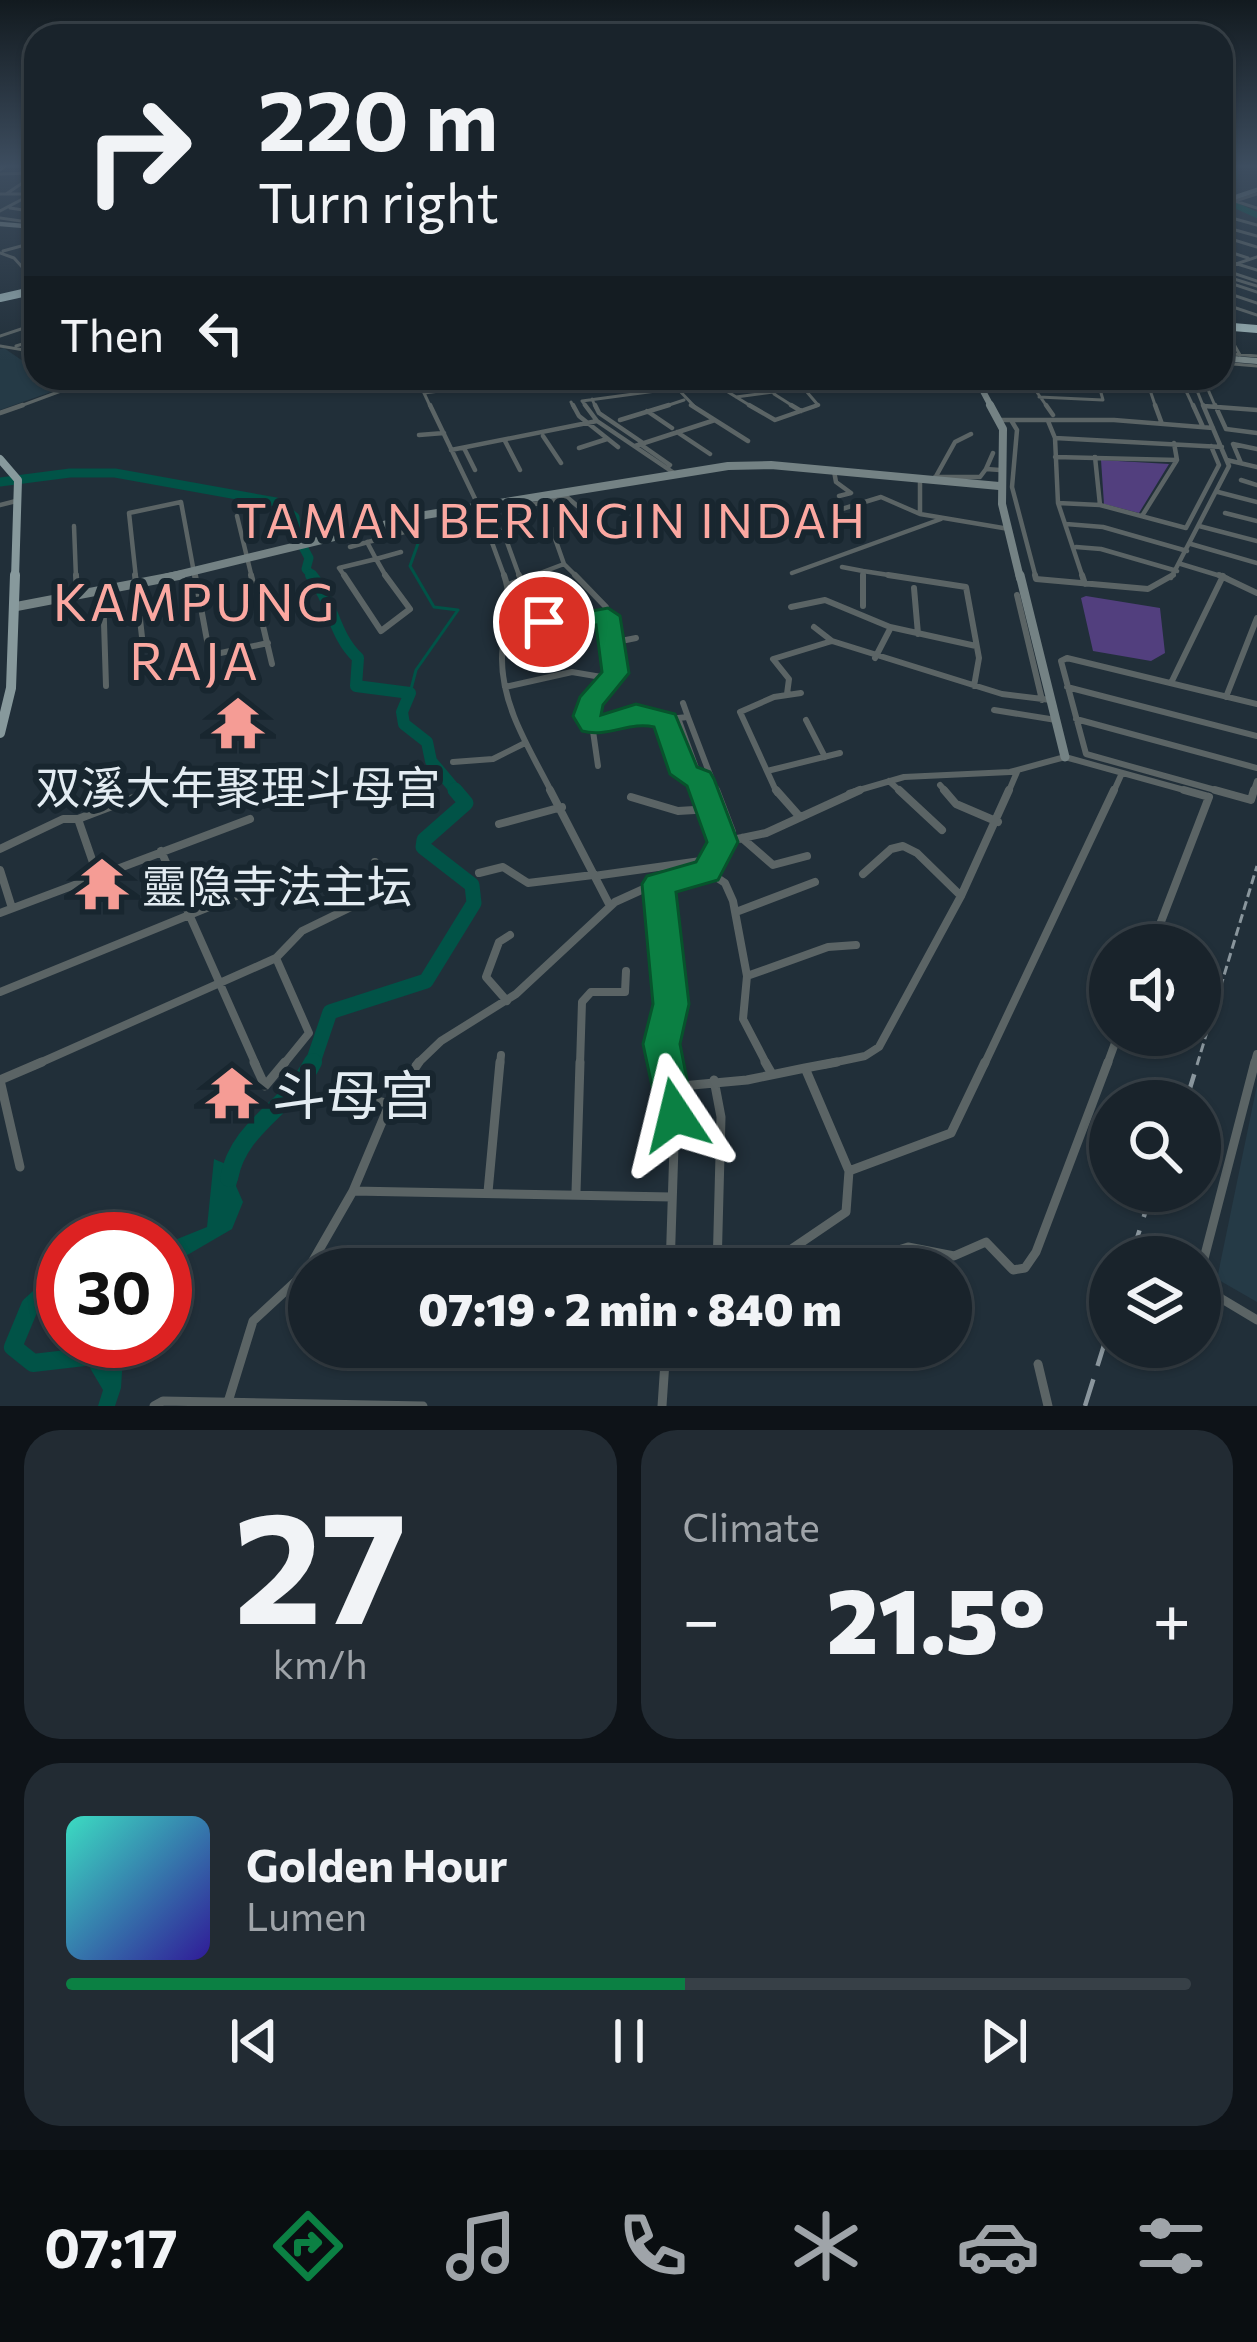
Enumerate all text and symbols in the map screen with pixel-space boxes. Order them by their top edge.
text: 220 m [258,66,498,168]
icon: right [60,72,216,228]
text: Turn right [258,168,499,234]
icon: left [188,300,254,366]
text: Then [60,306,164,361]
district label: TAMAN BERINGIN INDAH [236,489,868,548]
district label: KAMPUNG RAJA [53,569,337,691]
pin [493,571,595,673]
icon: arrive [511,589,577,655]
temple icon: 双溪大年聚理斗母宫 [209,694,267,752]
place label: 双溪大年聚理斗母宫 [35,758,441,813]
temple icon: 靈隐寺法主坛 [73,855,131,913]
place label: 靈隐寺法主坛 [142,857,412,912]
map controls [1089,924,1221,1368]
button: sound [1089,924,1221,1056]
position arrow [612,1052,738,1178]
place label: 斗母宫 [272,1060,434,1126]
temple icon: 斗母宫 [203,1064,261,1122]
button: search [1089,1080,1221,1212]
speed limit sign: 30 [36,1212,192,1368]
button: layers [1089,1236,1221,1368]
text: 07:19 · 2 min · 840 m [418,1280,842,1335]
text: 27 [233,1465,407,1656]
text: Climate [683,1502,820,1550]
text: 21.5° [826,1562,1046,1673]
text: − [683,1577,720,1658]
text: + [1152,1577,1191,1658]
text: km/h [273,1639,368,1687]
text: Golden Hour [246,1836,507,1891]
text: Lumen [246,1891,367,1939]
icon: previous [221,2008,287,2074]
icon: pause [596,2008,662,2074]
icon: next [971,2008,1037,2074]
icon: directions [266,2204,350,2288]
icon: music [439,2204,523,2288]
icon: phone [611,2204,695,2288]
icon: climate [784,2204,868,2288]
icon: car [956,2204,1040,2288]
icon: filters [1129,2204,1213,2288]
text: 07:17 [44,2213,178,2279]

